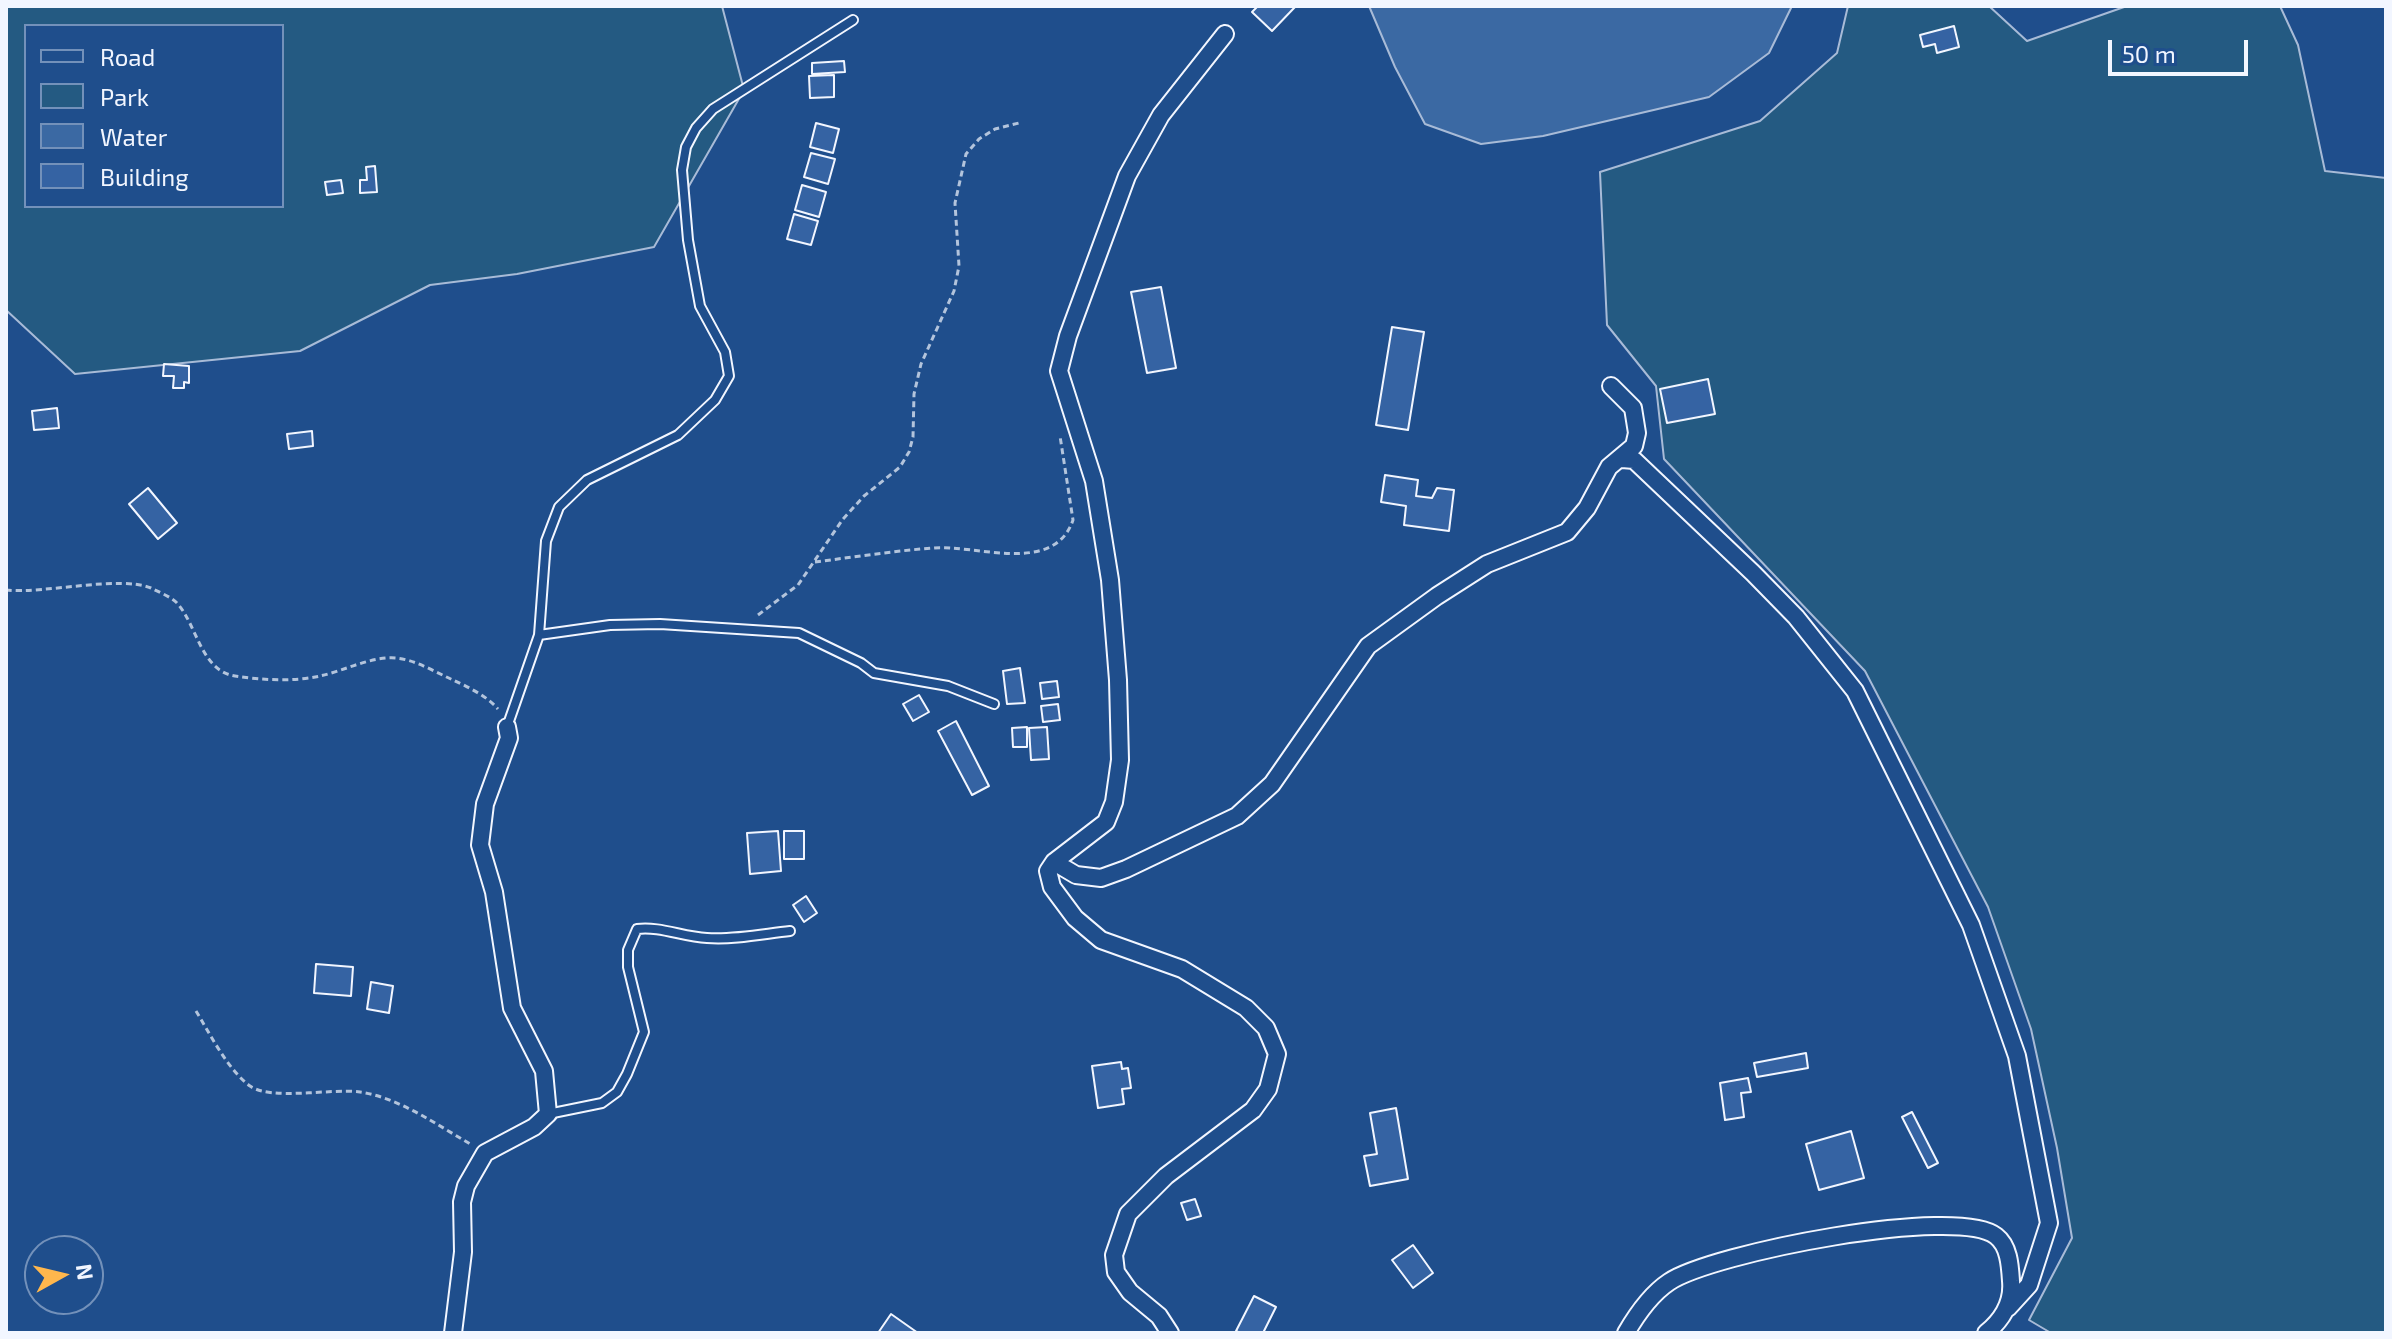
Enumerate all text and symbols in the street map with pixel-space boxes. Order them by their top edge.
legend [24,24,284,208]
scale bar [2112,24,2252,74]
text: 50 m [2122,39,2176,68]
text: Road [100,42,155,71]
text: Park [100,82,149,111]
text: Water [100,122,167,151]
text: Building [100,162,189,191]
north arrow [24,1235,104,1315]
text: N [72,1262,100,1282]

